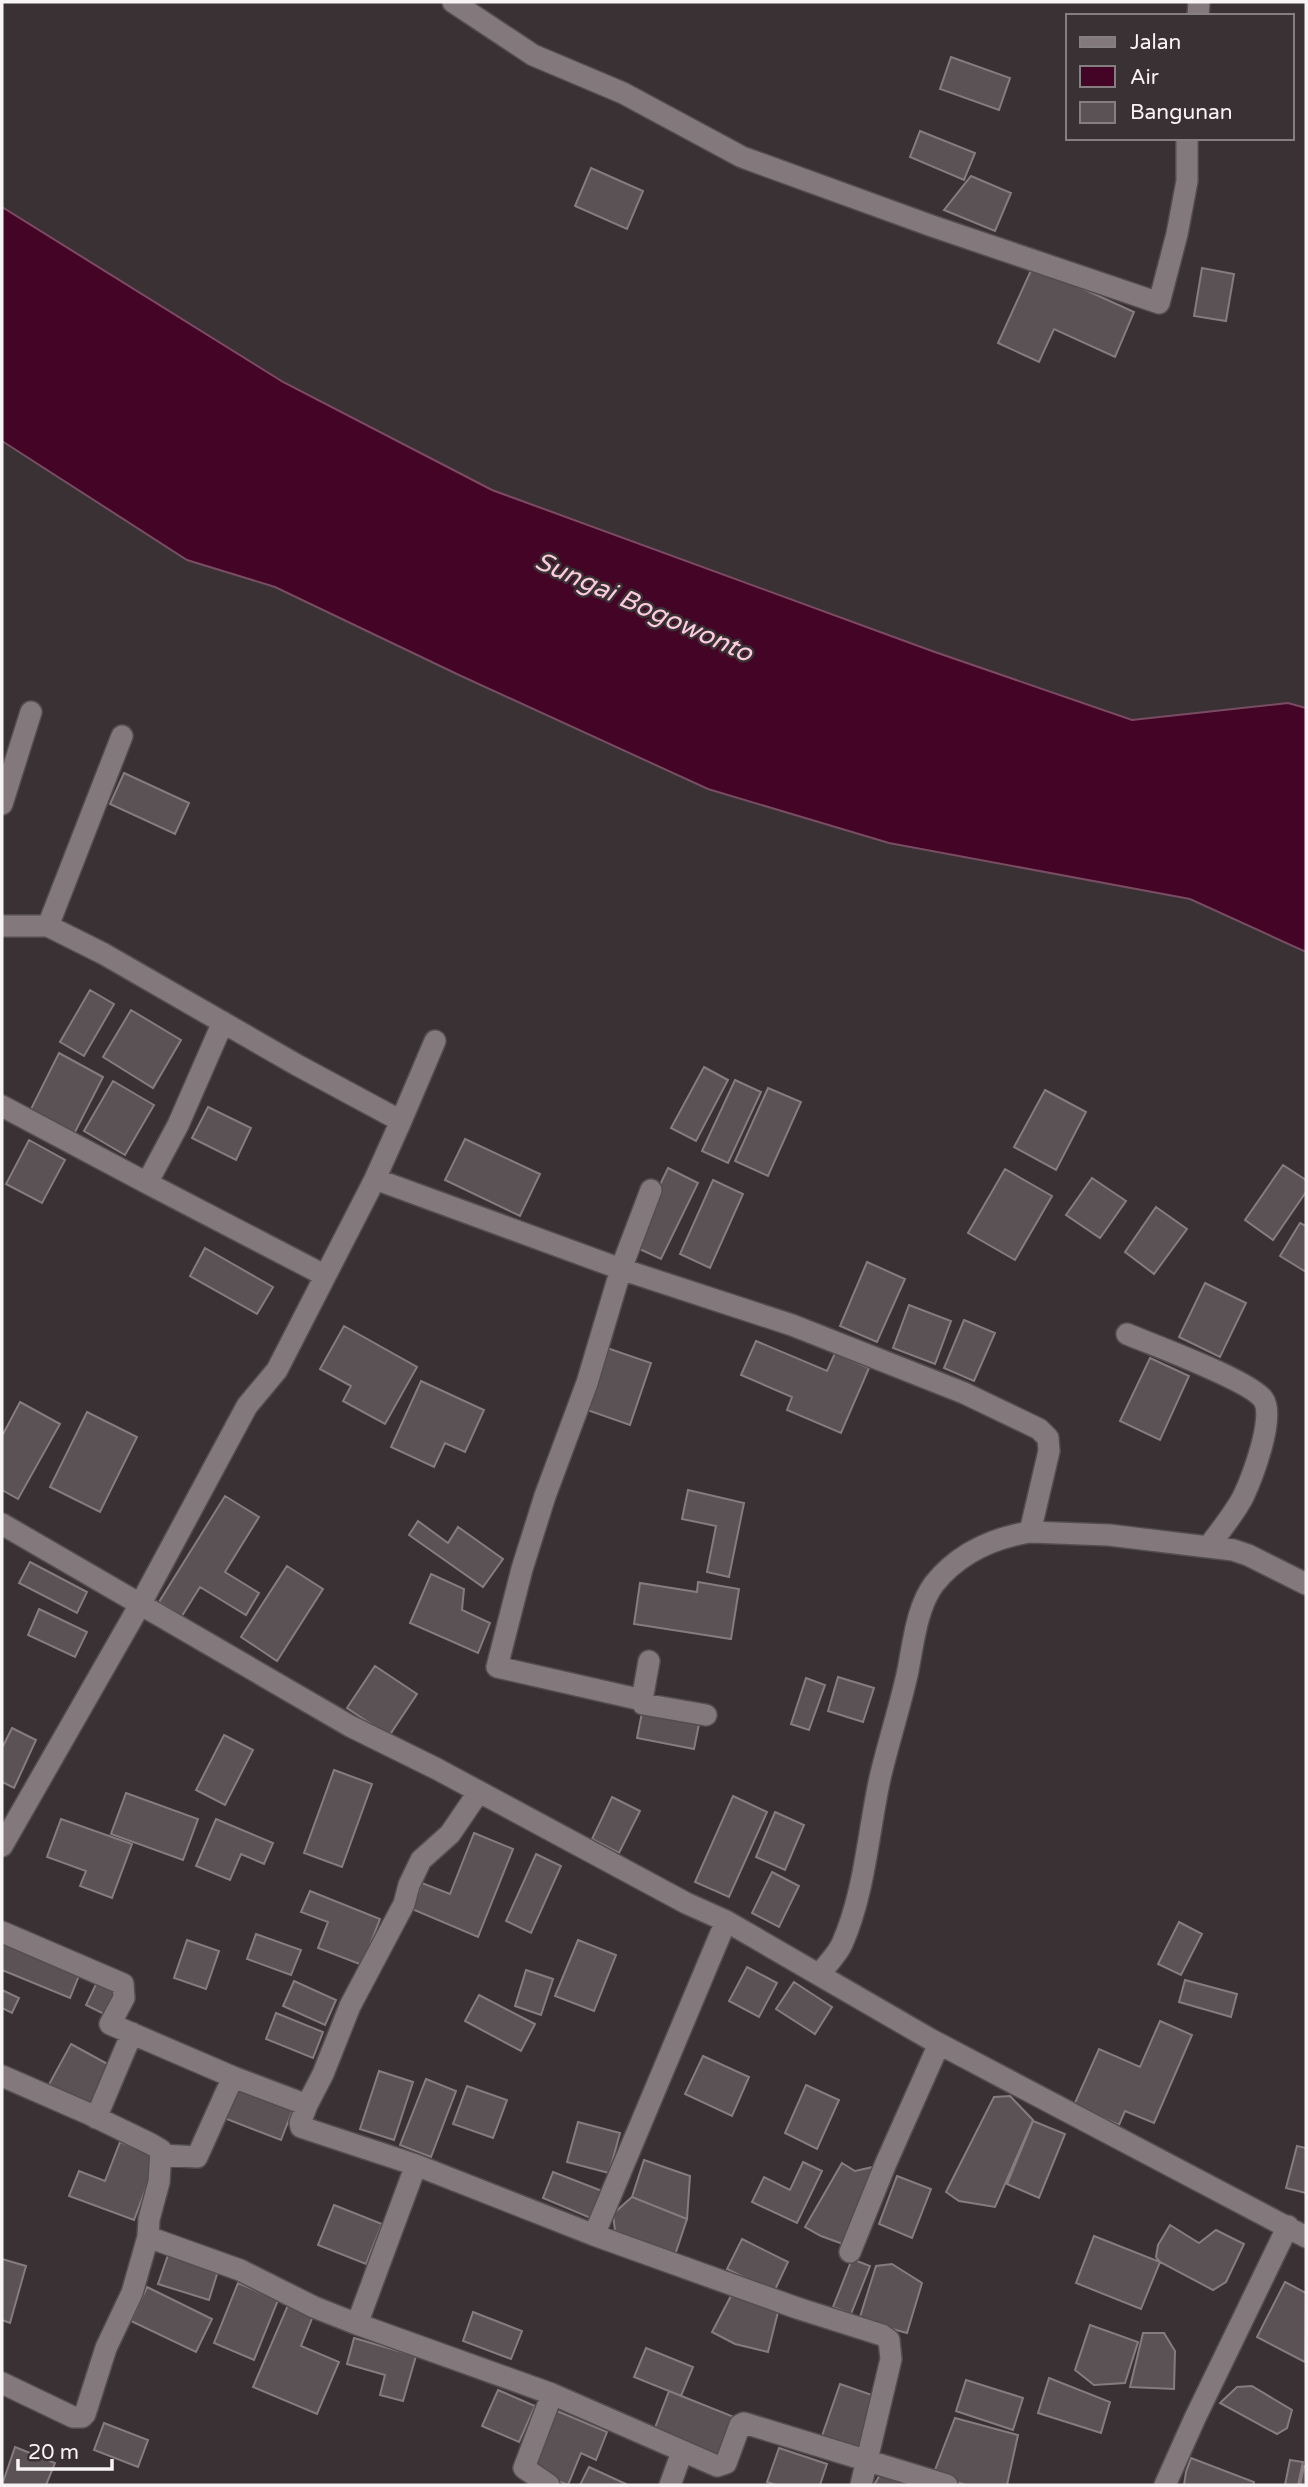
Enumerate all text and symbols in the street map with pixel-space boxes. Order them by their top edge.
legend [1066,14,1294,140]
text: Jalan [1130,30,1181,55]
text: Air [1130,65,1159,90]
text: Bangunan [1130,100,1233,125]
water label: Sungai Bogowonto [530,545,759,669]
scale bar [18,2428,112,2472]
text: 20 m [28,2440,79,2465]

